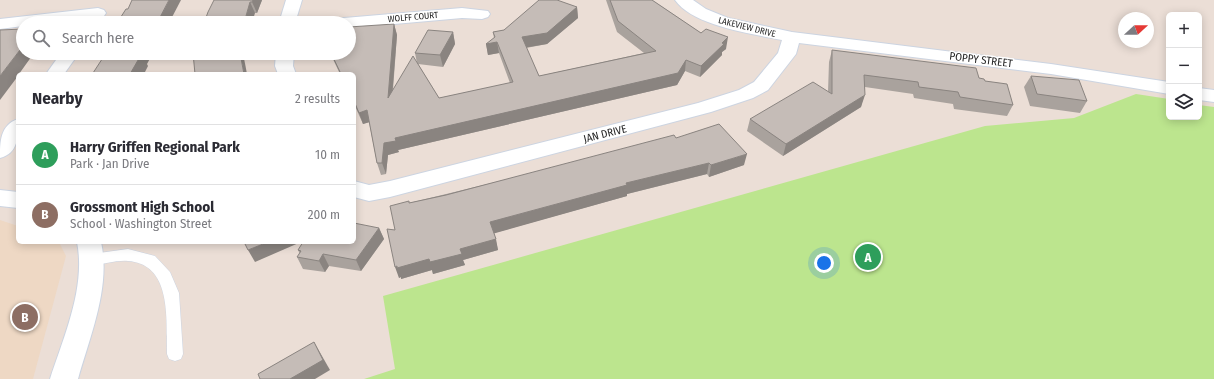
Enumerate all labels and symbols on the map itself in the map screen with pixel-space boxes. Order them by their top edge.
street label: WOLFF COURT [387,10,439,24]
north arrow [1118,12,1154,48]
street label: LAKEVIEW DRIVE [717,15,777,39]
street label: POPPY STREET [949,50,1014,70]
street label: JAN DRIVE [582,122,628,146]
pin: A [855,242,881,272]
your location [814,253,834,273]
pin: B [12,302,38,332]

